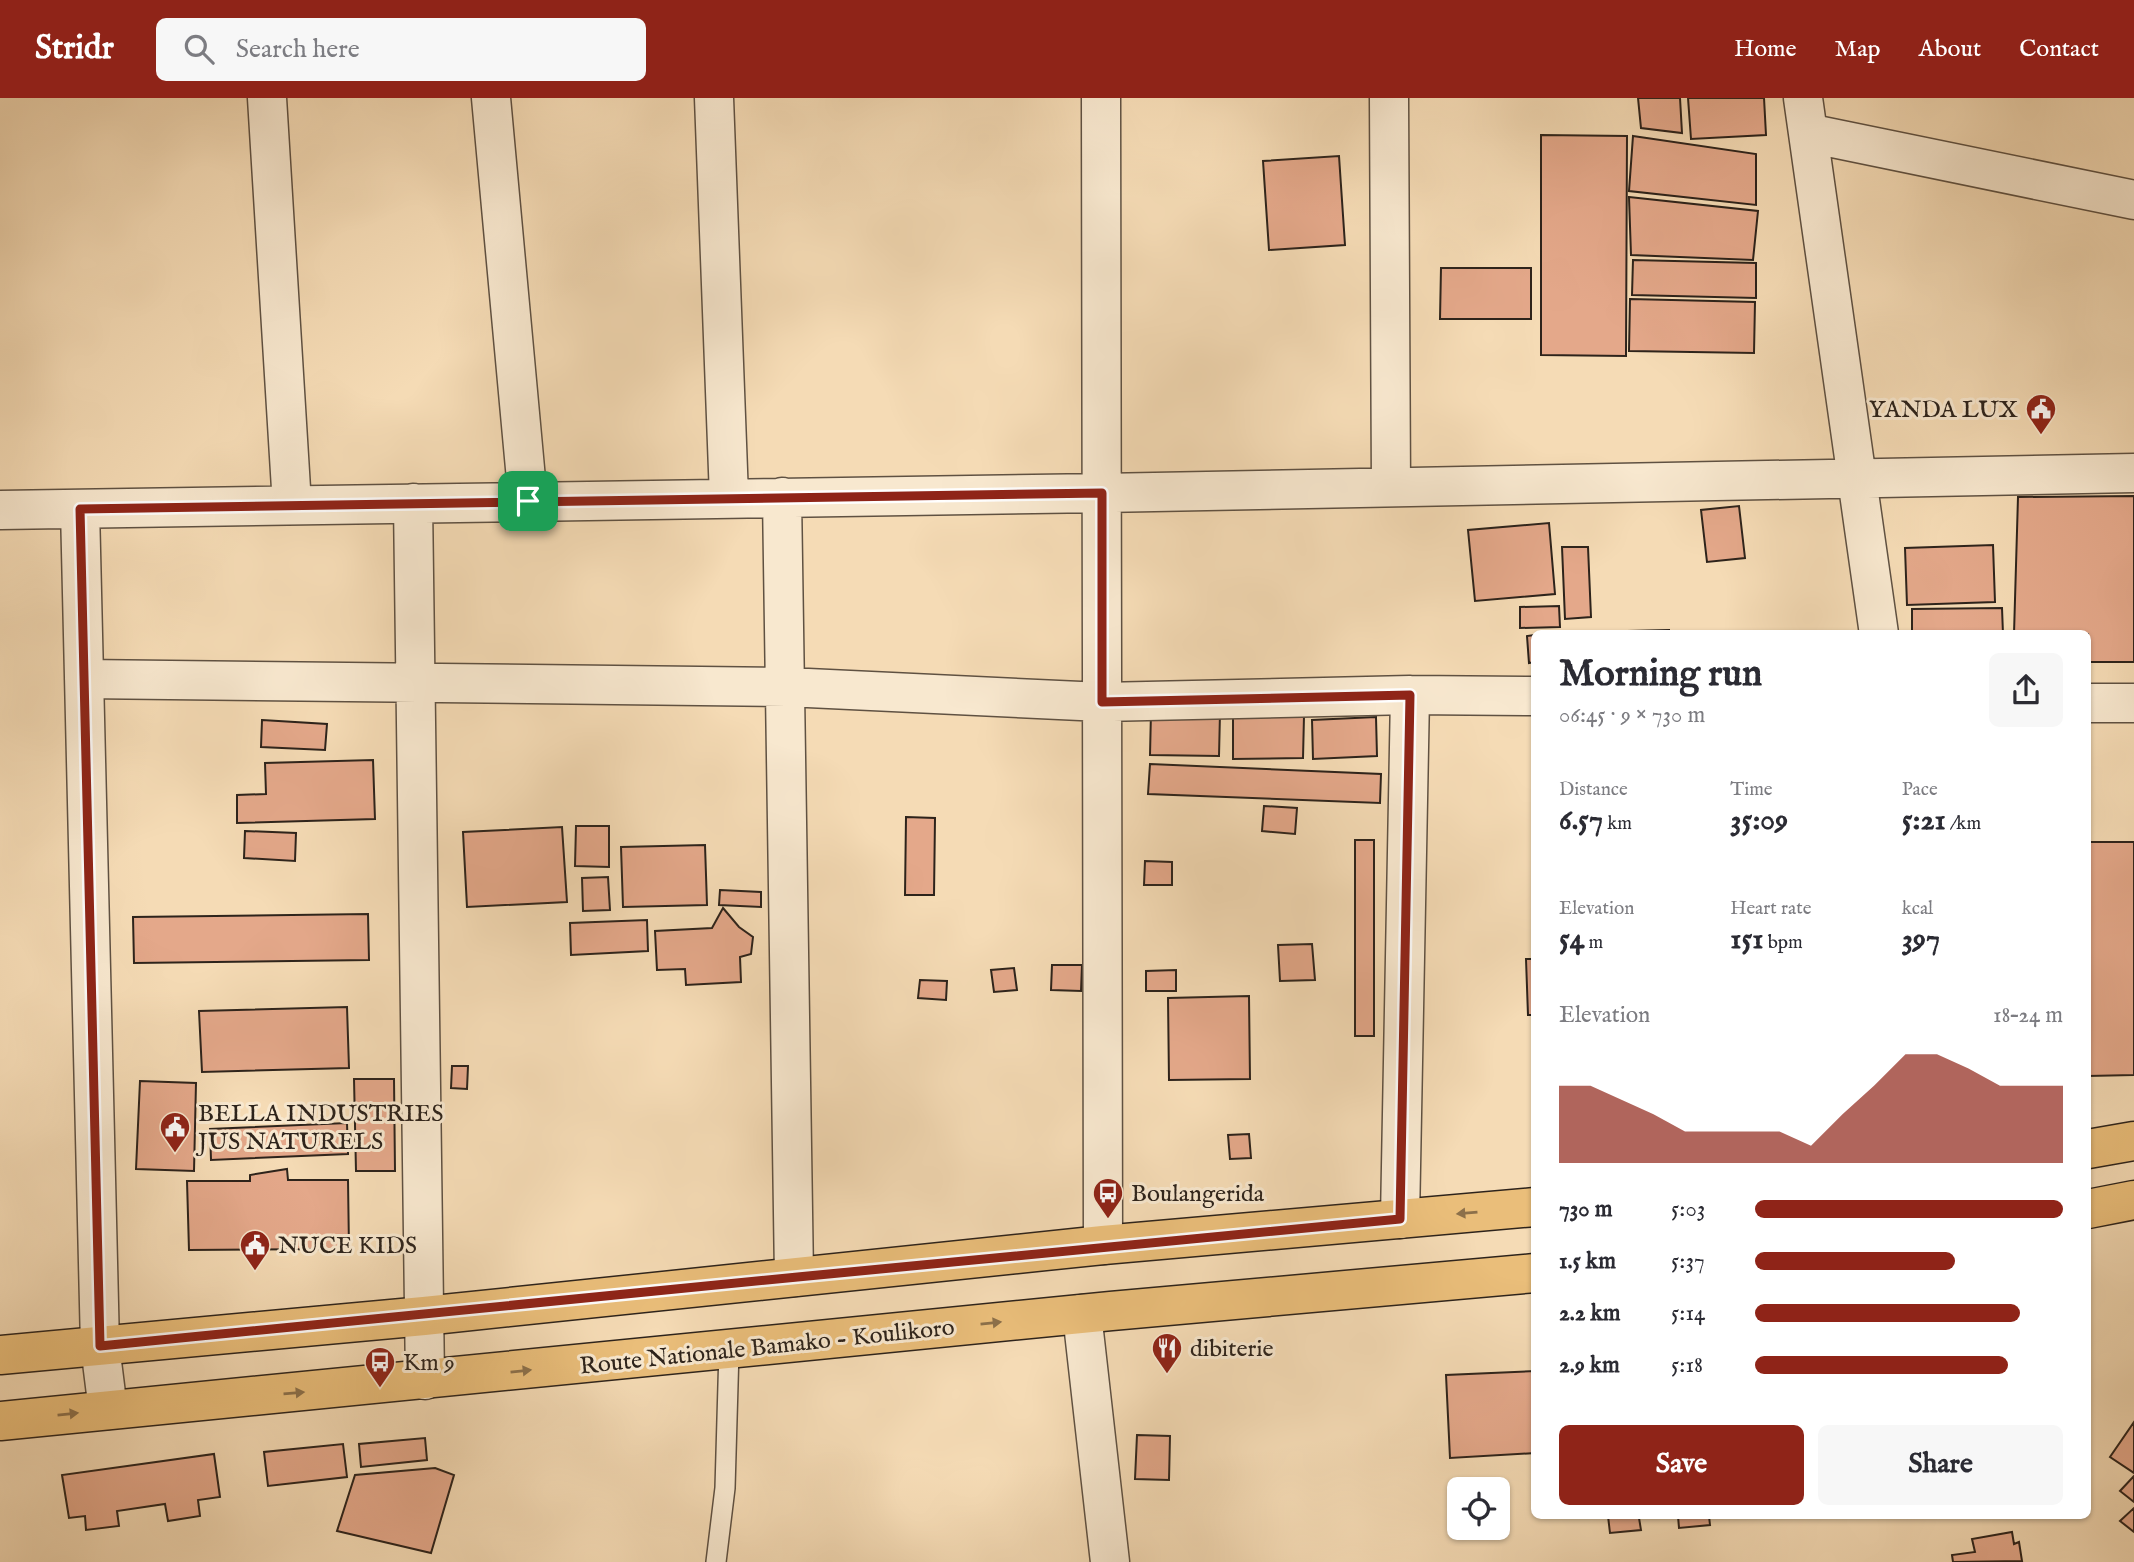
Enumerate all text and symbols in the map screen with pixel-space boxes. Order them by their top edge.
search box [156,18,646,81]
text: Stridr [35,28,114,70]
icon: search [180,30,218,68]
text: Search here [236,33,360,66]
text: Home [1734,34,1797,65]
text: Map [1835,34,1881,65]
text: About [1919,34,1981,65]
text: Contact [2019,34,2099,65]
public building icon: YANDA LUX [2024,392,2058,436]
place label: YANDA LUX [1869,395,2019,426]
pin [498,471,558,531]
icon: arrive [509,482,547,520]
text: Morning run [1559,651,1762,699]
button: share [1989,653,2063,727]
text: 06:45 · 9 × 730 m [1559,701,1705,730]
text: Distance [1559,778,1628,802]
text: Time [1730,778,1773,802]
text: Pace [1902,778,1938,802]
text: 6.57 [1559,802,1603,840]
text: 35:09 [1730,802,1788,840]
text: 5:21 [1902,802,1946,840]
text: km [1603,812,1632,836]
text: /km [1946,812,1981,836]
text: Elevation [1559,897,1634,921]
text: Heart rate [1730,897,1811,921]
text: kcal [1902,897,1933,921]
text: 54 [1559,921,1584,959]
text: 151 [1730,921,1764,959]
text: 397 [1902,921,1940,959]
text: m [1584,931,1603,955]
text: bpm [1764,931,1803,955]
text: Elevation [1559,1001,1650,1030]
text: 18–24 m [1993,1001,2063,1030]
place label: BELLA INDUSTRIES JUS NATURELS [195,1099,444,1158]
public building icon: BELLA INDUSTRIES JUS NATURELS [158,1110,192,1154]
bus stop icon: Boulangerida [1091,1176,1125,1220]
place label: Boulangerida [1131,1179,1265,1210]
text: 730 m [1559,1195,1612,1224]
text: 5:03 [1671,1195,1705,1224]
one-way arrow [1456,1208,1478,1219]
public building icon: NUCE KIDS [238,1228,272,1272]
place label: NUCE KIDS [278,1231,417,1262]
text: 1.5 km [1559,1247,1616,1276]
text: 5:37 [1671,1247,1705,1276]
text: 2.2 km [1559,1299,1621,1328]
text: 5:14 [1671,1299,1705,1328]
street label: Route Nationale Bamako - Koulikoro [578,1312,956,1383]
one-way arrow [980,1317,1002,1328]
restaurant icon: dibiterie [1150,1331,1184,1375]
place label: dibiterie [1190,1334,1274,1365]
bus stop icon: Km 9 [363,1345,397,1389]
place label: Km 9 [403,1348,455,1379]
text: 2.9 km [1559,1351,1620,1380]
text: 5:18 [1671,1351,1703,1380]
one-way arrow [510,1365,532,1376]
one-way arrow [284,1387,306,1398]
one-way arrow [57,1408,79,1419]
button: Save [1559,1425,1804,1505]
button: Share [1818,1425,2063,1505]
map controls [1447,1477,1510,1540]
button: locate [1447,1477,1510,1540]

